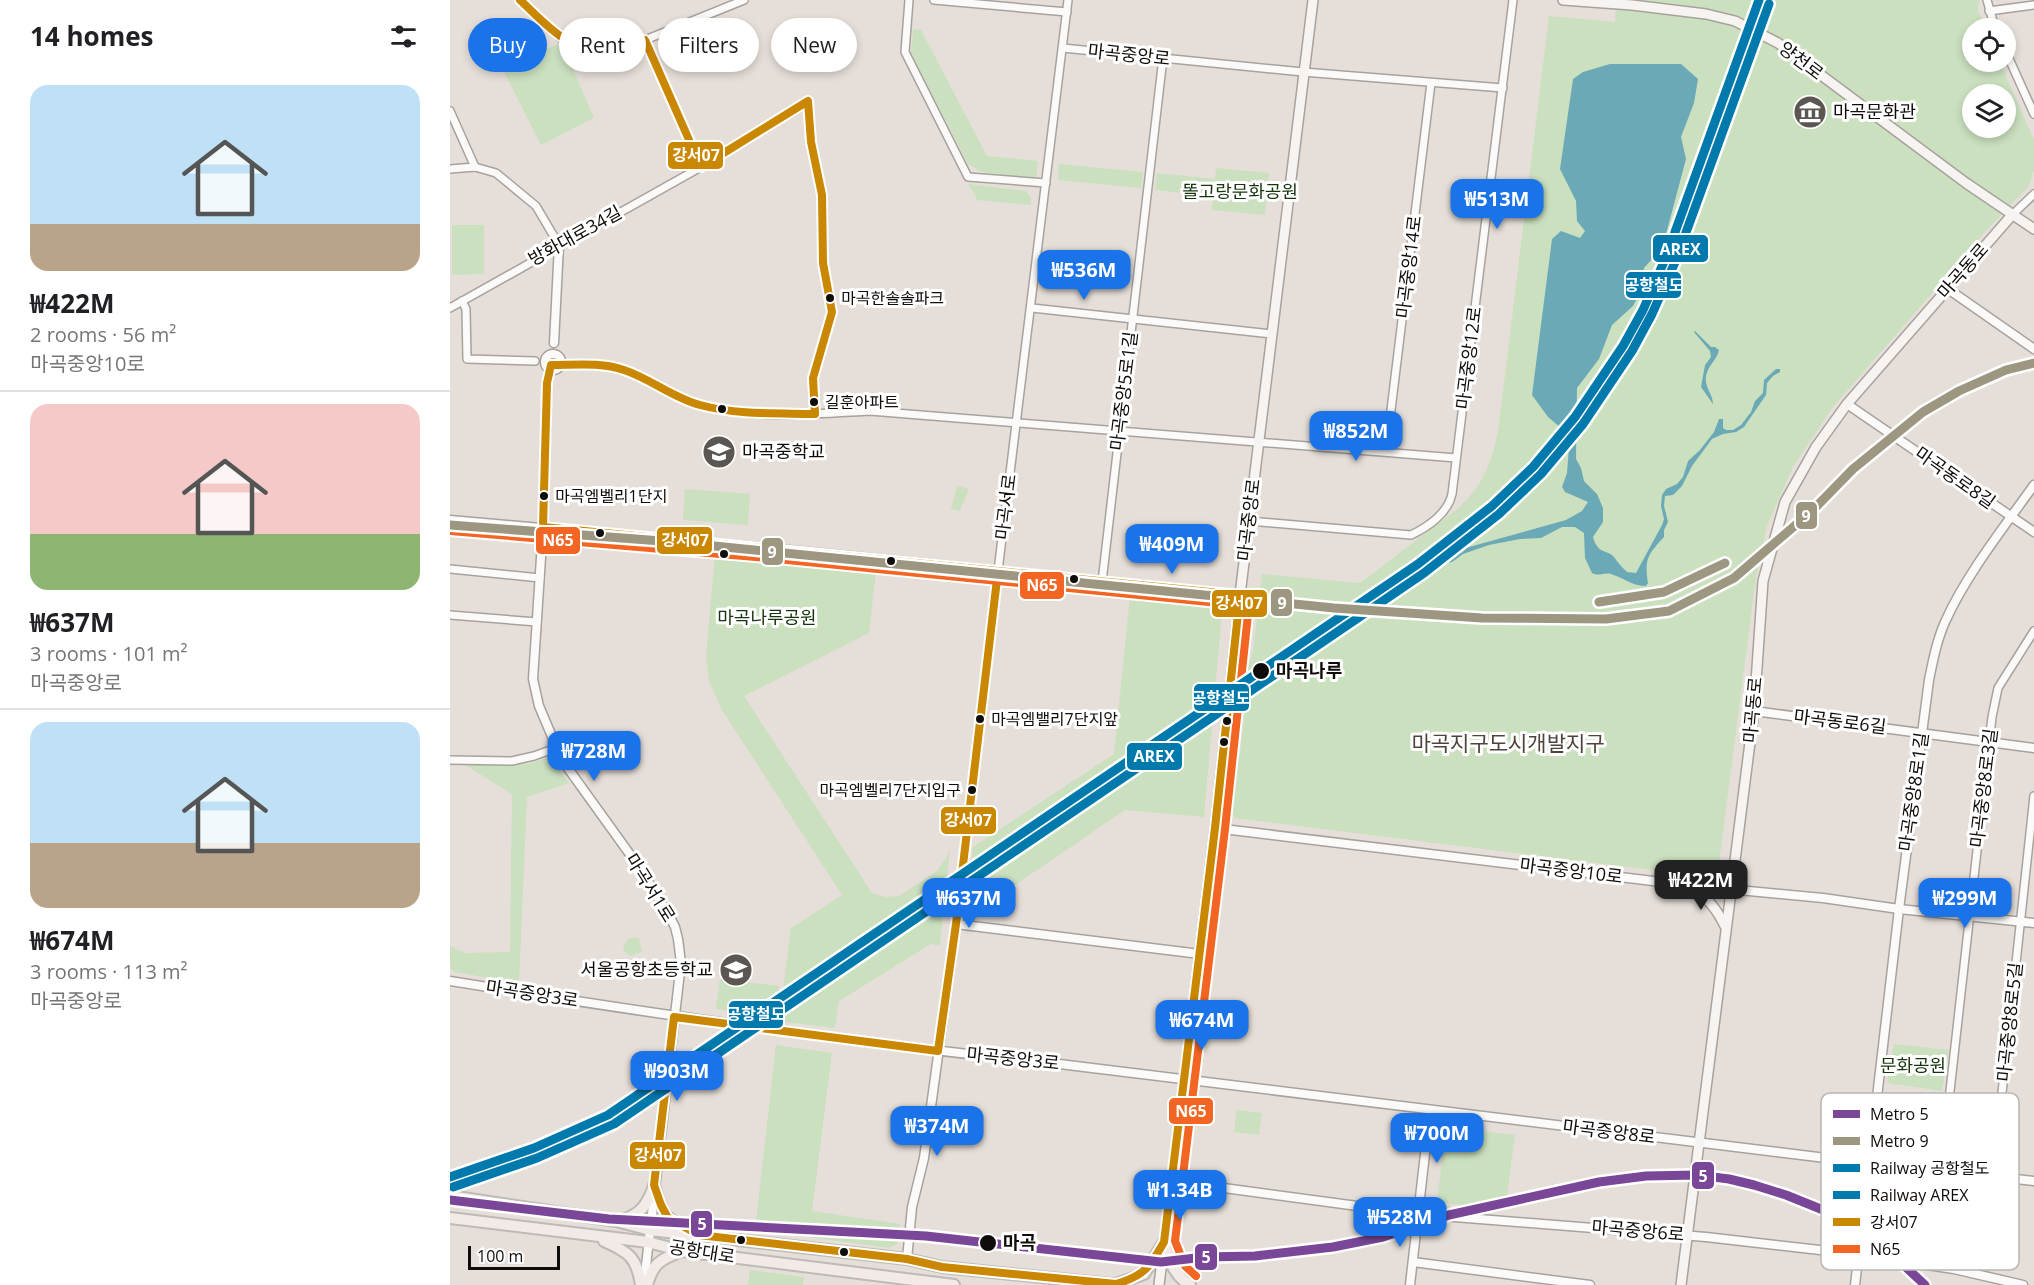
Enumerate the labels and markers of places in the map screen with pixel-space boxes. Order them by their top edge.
museum icon: 마곡문화관 [1792,94,1828,130]
place label: 마곡문화관 [1833,99,1916,123]
pin: ₩513M [1455,179,1539,230]
pin: ₩536M [1042,250,1126,301]
place label: 마곡한솔솔파크 [841,287,944,309]
marker: 마곡한솔솔파크 [824,292,836,304]
place label: 길훈아파트 [825,391,899,413]
marker: 길훈아파트 [808,396,820,408]
unlabelled marker [716,403,728,415]
pin: ₩852M [1314,411,1398,462]
school or university icon: 마곡중학교 [701,434,737,470]
place label: 마곡중학교 [742,439,825,463]
place label: 마곡엠벨리1단지 [555,485,667,507]
marker: 마곡엠벨리1단지 [538,490,550,502]
pin: ₩409M [1130,524,1214,575]
unlabelled marker [594,527,606,539]
unlabelled marker [718,548,730,560]
unlabelled marker [885,555,897,567]
unlabelled marker [1068,573,1080,585]
place label: 마곡나루 [1276,658,1342,682]
marker: 마곡나루 [1251,661,1271,681]
place label: 마곡엠밸리7단지앞 [991,708,1118,730]
marker: 마곡엠밸리7단지앞 [974,713,986,725]
unlabelled marker [1221,715,1233,727]
pin: ₩728M [552,731,636,782]
unlabelled marker [1218,736,1230,748]
place label: 마곡엠벨리7단지입구 [819,779,961,801]
marker: 마곡엠벨리7단지입구 [966,784,978,796]
pin: ₩422M [1659,860,1743,911]
pin: ₩637M [927,878,1011,929]
pin: ₩299M [1923,878,2007,929]
school or university icon: 서울공항초등학교 [718,952,754,988]
place label: 서울공항초등학교 [581,957,713,981]
pin: ₩674M [1160,1000,1244,1051]
pin: ₩903M [635,1051,719,1102]
pin: ₩374M [895,1106,979,1157]
pin: ₩700M [1395,1113,1479,1164]
pin: ₩1.34B [1131,1170,1229,1221]
pin: ₩528M [1358,1197,1442,1248]
place label: 마곡 [1003,1230,1036,1254]
marker: 마곡 [978,1233,998,1253]
unlabelled marker [735,1234,747,1246]
unlabelled marker [838,1246,850,1258]

